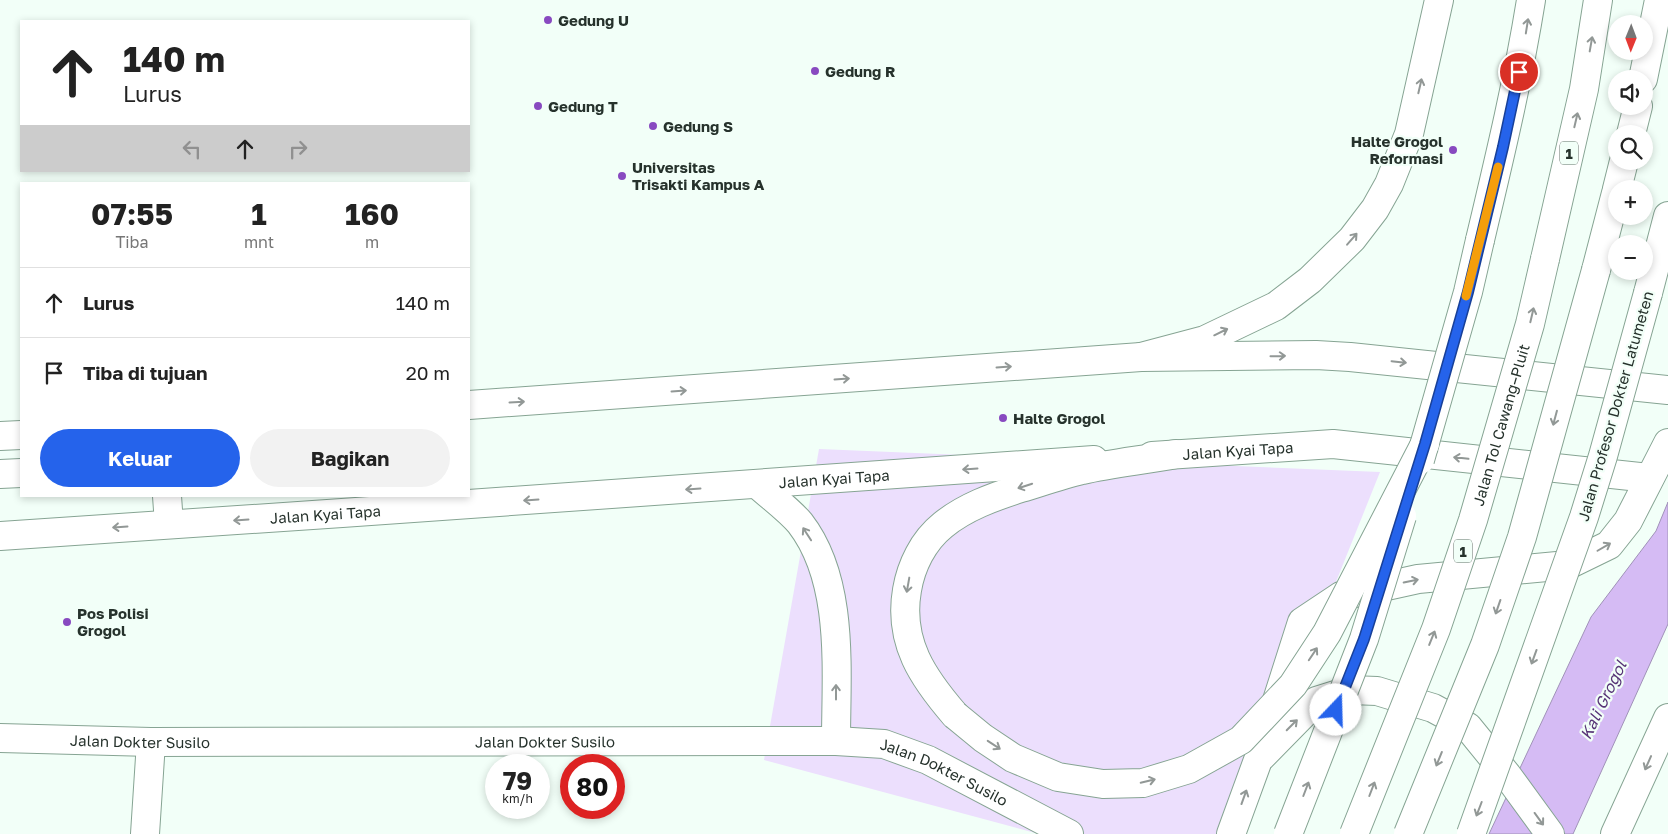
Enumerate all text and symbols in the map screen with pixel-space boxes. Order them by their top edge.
place label: Gedung U [558,11,629,29]
marker: Gedung U [542,14,554,26]
north arrow [1608,15,1652,60]
map controls [1608,15,1653,280]
one-way arrow [1522,19,1532,35]
one-way arrow [1587,37,1597,53]
text: 140 m [123,38,225,80]
icon: ahead [40,40,105,105]
pin [1498,51,1540,93]
icon: arrive [1505,58,1533,86]
place label: Gedung R [825,62,896,80]
marker: Gedung R [809,65,821,77]
button: sound [1608,70,1653,115]
one-way arrow [1416,79,1425,95]
text: Lurus [123,80,182,107]
place label: Gedung T [548,97,618,115]
marker: Gedung T [532,100,544,112]
one-way arrow [1572,112,1581,128]
place label: Gedung S [663,117,733,135]
marker: Gedung S [647,120,659,132]
button: search [1608,125,1653,170]
place label: Halte Grogol Reformasi [1351,132,1443,167]
icon: left [178,135,206,163]
icon: ahead [231,135,259,163]
icon: right [284,135,312,163]
road number: 1 [1560,142,1578,164]
marker: Halte Grogol Reformasi [1447,144,1459,156]
place label: Universitas Trisakti Kampus A [632,158,765,193]
marker: Universitas Trisakti Kampus A [616,170,628,182]
button: + [1608,180,1653,225]
text: 07:55 [91,196,173,232]
text: 1 [251,196,267,232]
text: 160 [345,196,399,232]
text: Tiba [115,232,149,252]
text: mnt [244,232,274,252]
text: m [365,232,379,252]
one-way arrow [1346,232,1357,245]
button: − [1608,235,1653,280]
icon: ahead [40,289,68,317]
street label: Jalan Profesor Dokter Latumeten [1573,289,1657,523]
text: Lurus [83,291,134,314]
text: 140 m [396,291,450,314]
one-way arrow [1528,308,1537,324]
one-way arrow [1213,327,1228,337]
street label: Jalan Tol Cawang–Pluit [1469,342,1533,508]
one-way arrow [1269,351,1285,361]
one-way arrow [1390,357,1406,367]
icon: arrive [40,359,68,387]
text: Tiba di tujuan [83,361,208,384]
text: 20 m [406,361,450,384]
one-way arrow [995,362,1011,371]
one-way arrow [833,374,849,383]
one-way arrow [671,386,687,395]
one-way arrow [509,398,525,407]
place label: Halte Grogol [1013,409,1105,427]
one-way arrow [1550,410,1560,426]
marker: Halte Grogol [997,412,1009,424]
button: Keluar [40,429,240,487]
button: Bagikan [250,429,450,487]
street label: Jalan Kyai Tapa [1182,438,1294,463]
one-way arrow [1453,453,1469,463]
one-way arrow [962,464,978,474]
street label: Jalan Kyai Tapa [778,465,890,491]
one-way arrow [1018,482,1034,492]
one-way arrow [685,484,701,493]
one-way arrow [523,495,539,505]
street label: Jalan Kyai Tapa [269,501,381,527]
one-way arrow [233,515,249,524]
one-way arrow [113,523,129,532]
one-way arrow [802,528,812,542]
road number: 1 [1454,540,1472,562]
one-way arrow [1596,542,1610,552]
one-way arrow [1403,576,1419,585]
one-way arrow [902,577,912,593]
one-way arrow [1493,599,1502,615]
place label: Pos Polisi Grogol [77,604,149,639]
marker: Pos Polisi Grogol [61,616,73,628]
one-way arrow [1428,631,1437,646]
one-way arrow [1308,648,1318,662]
one-way arrow [1529,648,1538,664]
water label: Kali Grogol [1575,657,1631,743]
position arrow [1309,683,1361,735]
one-way arrow [831,684,841,700]
one-way arrow [1286,719,1298,732]
street label: Jalan Dokter Susilo [70,731,210,751]
street label: Jalan Dokter Susilo [475,732,615,751]
street label: Jalan Dokter Susilo [879,735,1011,809]
one-way arrow [986,740,1000,750]
one-way arrow [1434,750,1443,766]
speed limit sign: 80 [560,754,625,819]
one-way arrow [1642,755,1652,770]
text: 79 [503,765,532,796]
one-way arrow [1139,776,1155,785]
one-way arrow [1302,781,1311,797]
one-way arrow [1368,781,1377,797]
one-way arrow [1240,790,1249,805]
text: km/h [502,791,533,806]
one-way arrow [1474,801,1483,817]
one-way arrow [1533,812,1544,825]

